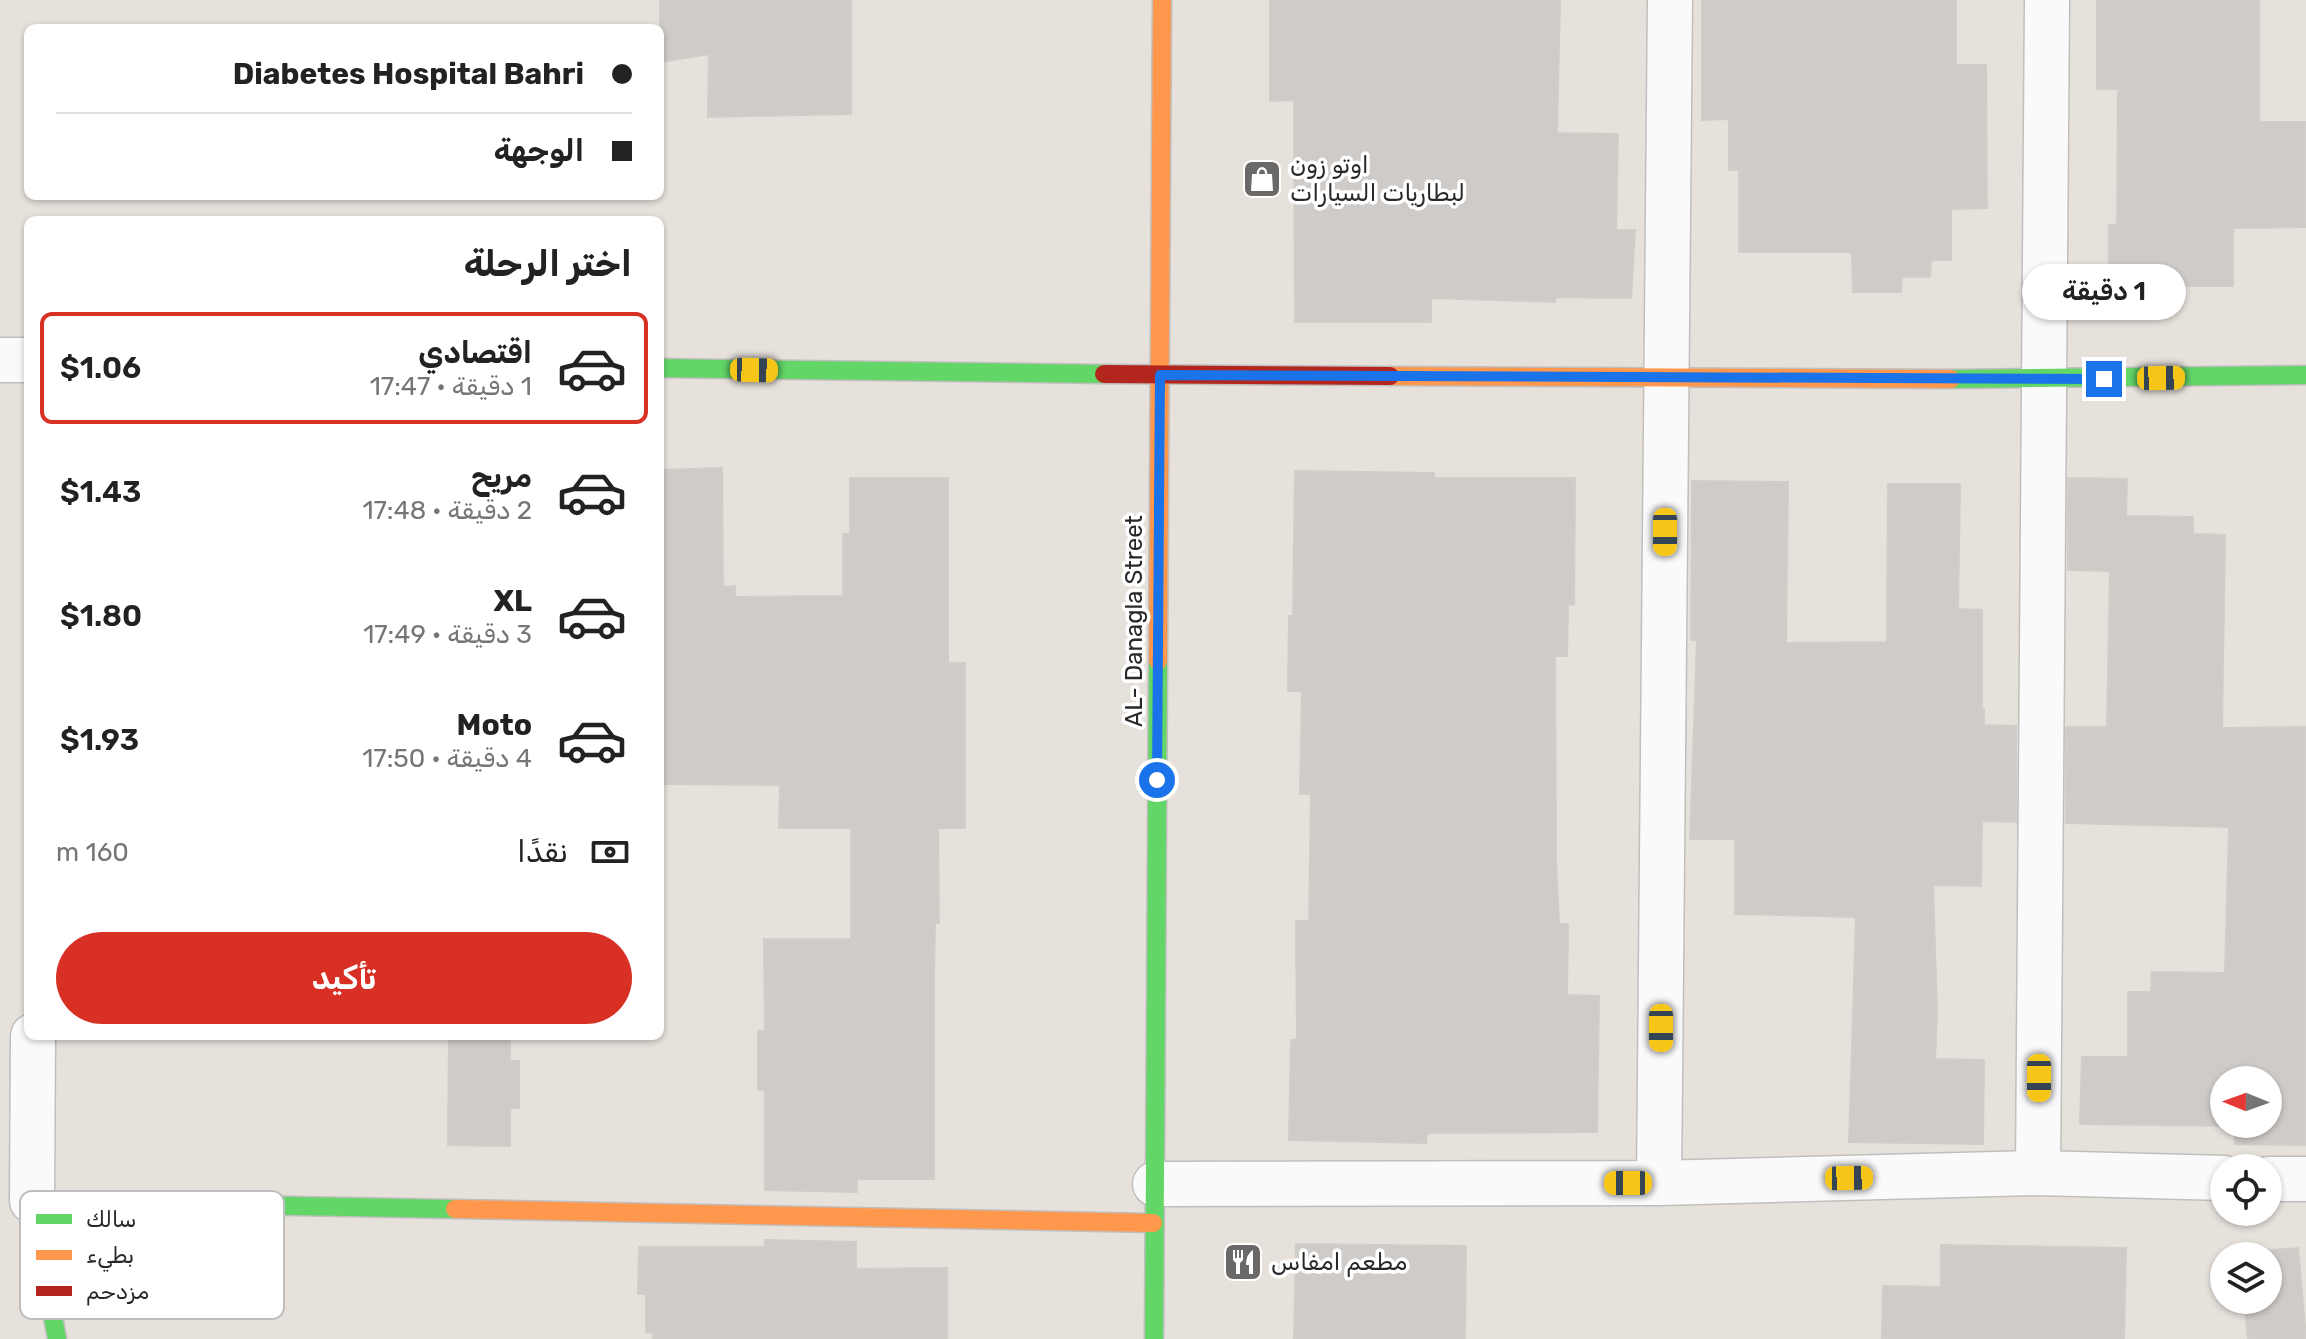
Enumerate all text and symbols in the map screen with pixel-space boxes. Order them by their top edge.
text: Diabetes Hospital Bahri [233,56,584,92]
text: الوجهة [494,133,584,169]
place label: اوتو زون لبطاريات السيارات [1290,151,1465,207]
shop icon: اوتو زون لبطاريات السيارات [1241,158,1283,200]
text: اختر الرحلة [464,242,632,285]
callout: 1 دقيقة [2022,263,2186,319]
text: 1 دقيقة [2062,276,2146,307]
icon: car [556,332,628,404]
text: اقتصادي [418,335,532,371]
text: $1.06 [60,350,141,386]
car [730,358,778,382]
route end [2086,361,2122,397]
car [2137,366,2185,390]
text: 1 دقيقة · 17:47 [370,371,532,402]
icon: car [556,456,628,528]
text: مريح [471,459,532,495]
text: $1.43 [60,474,141,510]
text: 2 دقيقة · 17:48 [362,495,532,526]
car [1653,508,1677,556]
street label: AL- Danagla Street [1120,515,1148,727]
icon: car [556,580,628,652]
text: XL [493,583,532,619]
text: $1.80 [60,598,142,634]
text: 3 دقيقة · 17:49 [363,619,532,650]
icon: car [556,704,628,776]
text: Moto [457,707,532,743]
text: $1.93 [60,722,139,758]
text: 4 دقيقة · 17:50 [362,743,532,774]
route start [1139,762,1175,798]
icon: cash [588,830,632,874]
text: نقدًا [517,834,568,870]
text: 160 m [56,837,129,868]
button: تأكيد [56,932,632,1024]
car [1649,1004,1673,1052]
car [2027,1054,2051,1102]
north arrow [2210,1066,2282,1138]
map controls [2210,1066,2282,1314]
button: locate [2210,1154,2282,1226]
car [1825,1166,1873,1190]
car [1604,1171,1652,1195]
legend [20,1191,284,1319]
text: سالك [86,1206,137,1233]
restaurant icon: مطعم امفاس [1222,1241,1264,1283]
text: بطيء [86,1242,134,1272]
button: layers [2210,1242,2282,1314]
place label: مطعم امفاس [1271,1248,1407,1277]
text: مزدحم [86,1278,149,1306]

